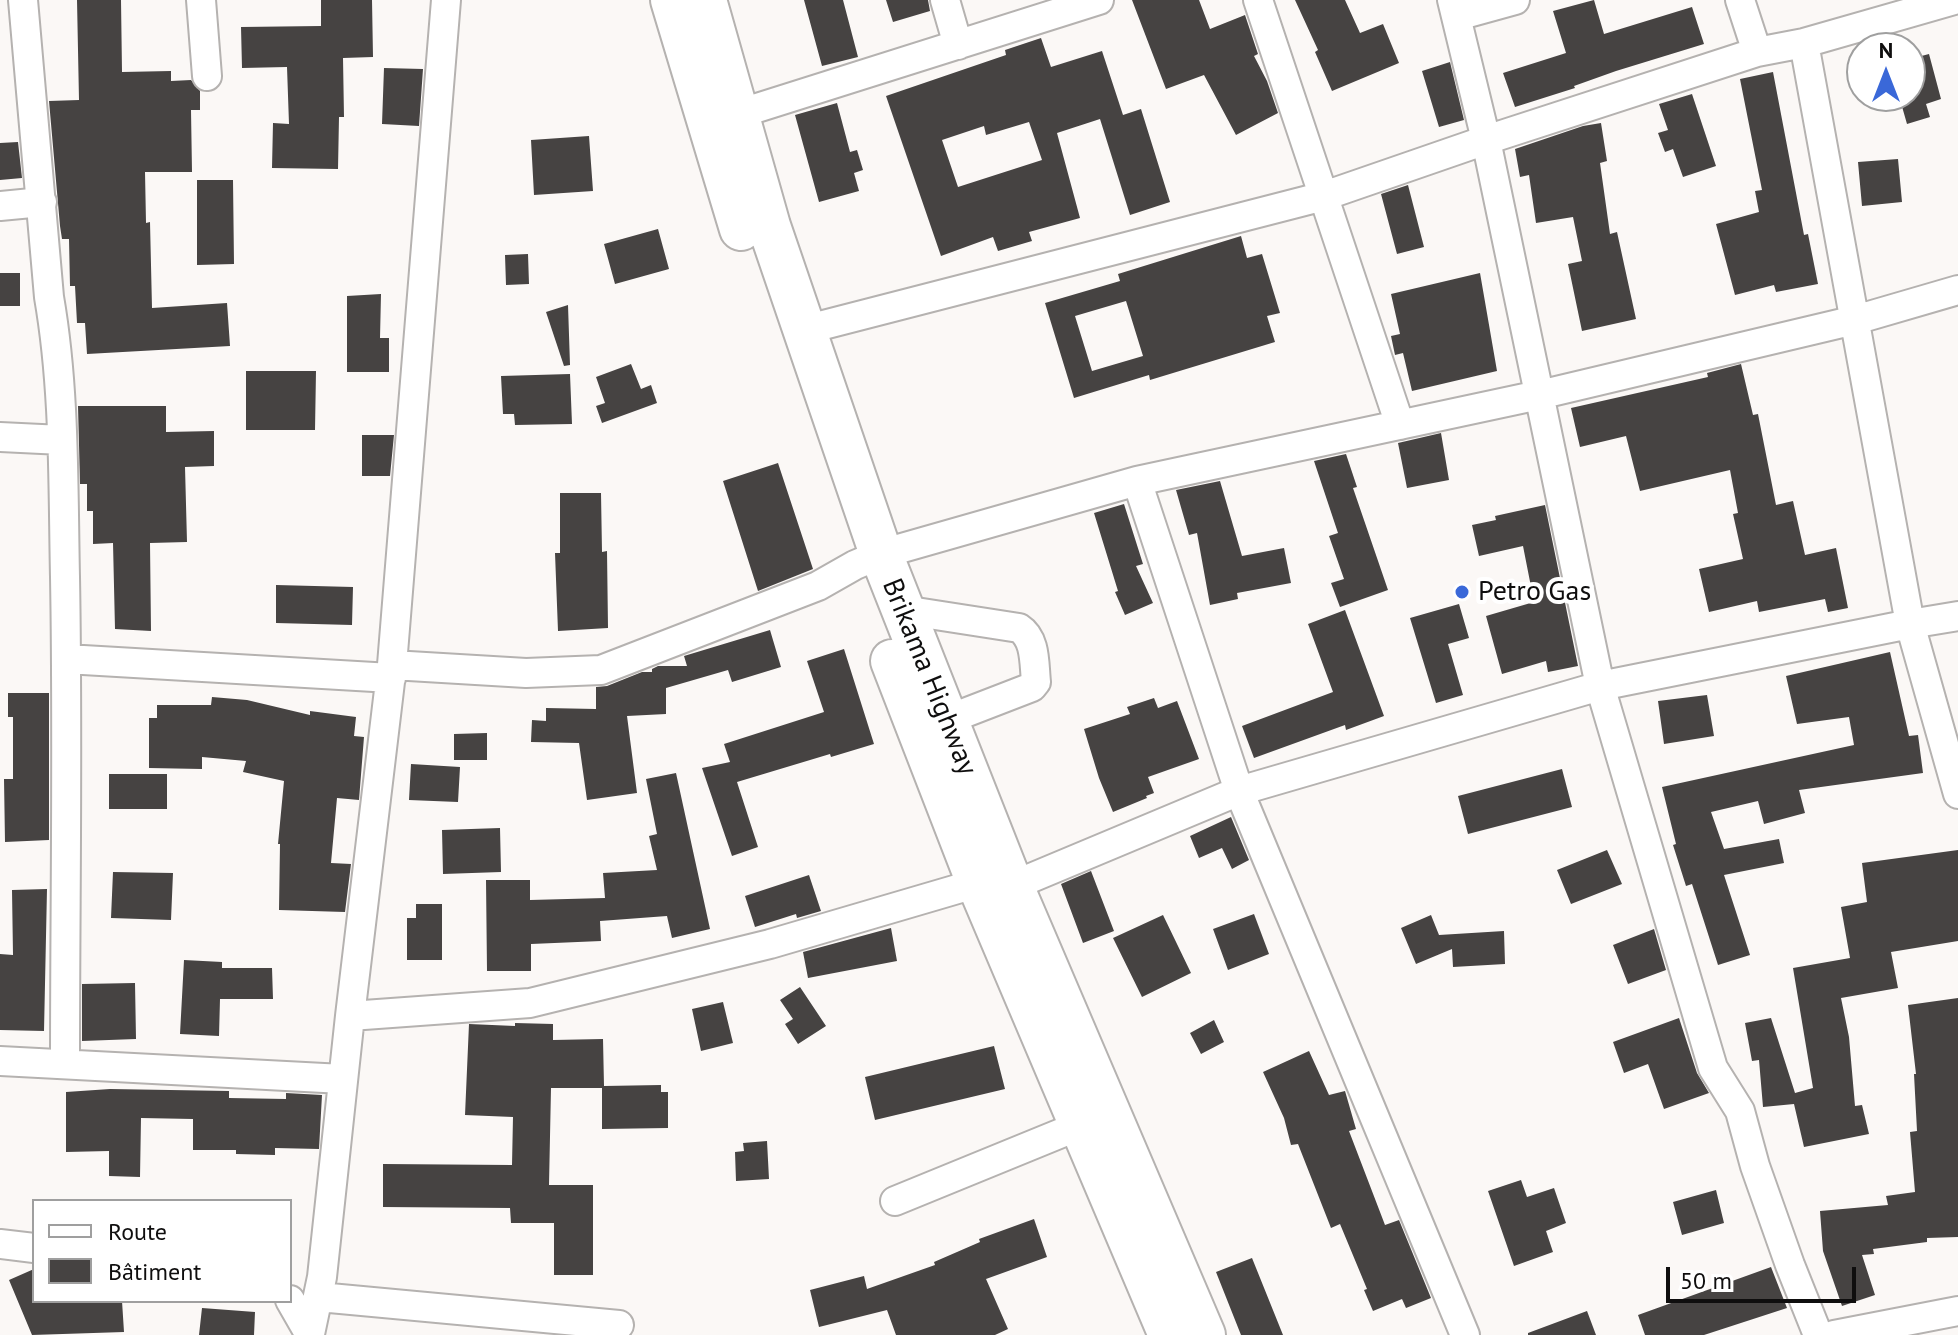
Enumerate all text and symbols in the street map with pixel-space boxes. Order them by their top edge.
north arrow [1846,32,1926,112]
text: N [1879,36,1893,64]
street label: Brikama Highway [874,574,984,780]
place label: Petro Gas [1478,575,1591,609]
marker: Petro Gas [1453,583,1471,601]
legend [32,1199,292,1303]
text: Route [108,1216,167,1247]
scale bar [1670,1251,1860,1301]
text: Bâtiment [108,1256,201,1287]
text: 50 m [1680,1265,1732,1296]

